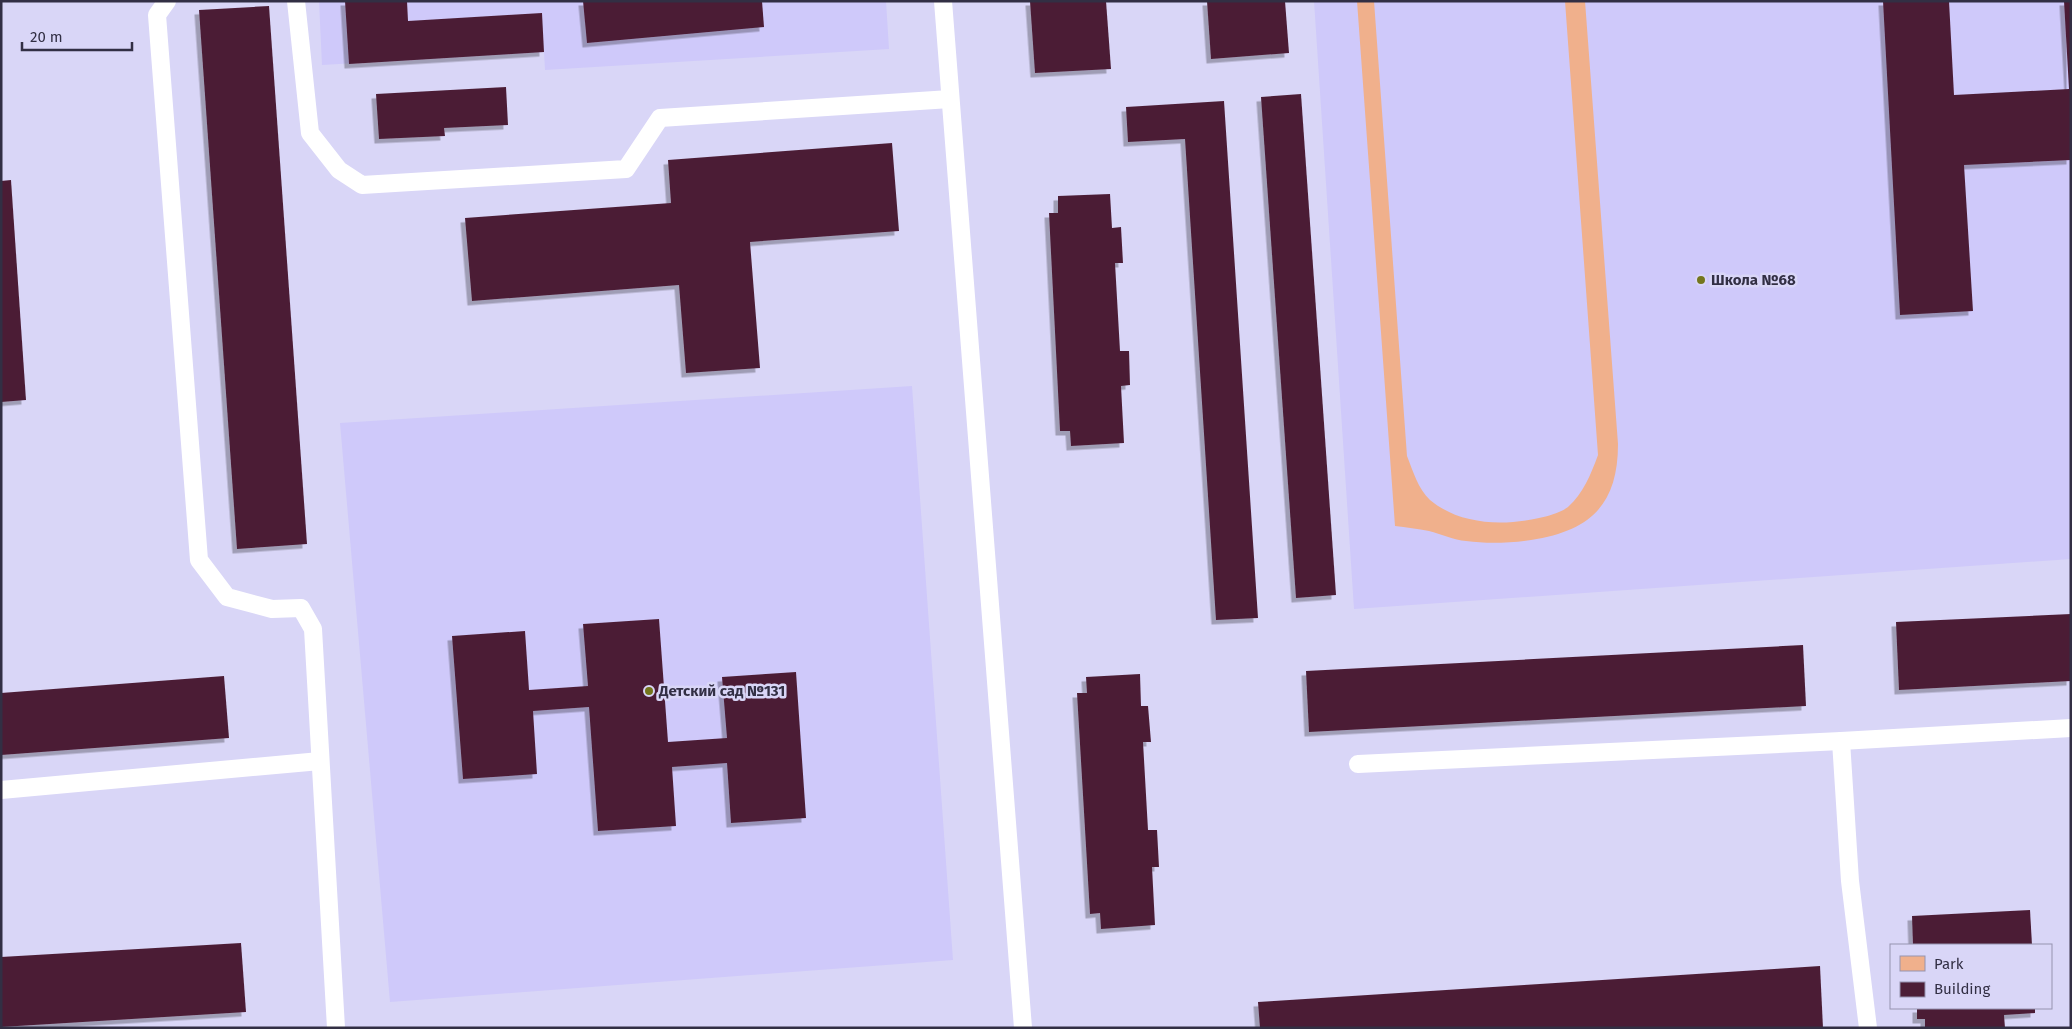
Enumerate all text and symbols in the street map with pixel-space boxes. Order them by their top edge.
scale bar [22,20,132,52]
text: 20 m [30,28,63,46]
place label: Школа №68 [1711,271,1796,289]
marker: Школа №68 [1695,274,1707,286]
place label: Детский сад №131 [658,682,785,700]
marker: Детский сад №131 [643,685,655,697]
legend [1890,944,2052,1009]
text: Park [1934,955,1964,973]
text: Building [1934,980,1990,998]

